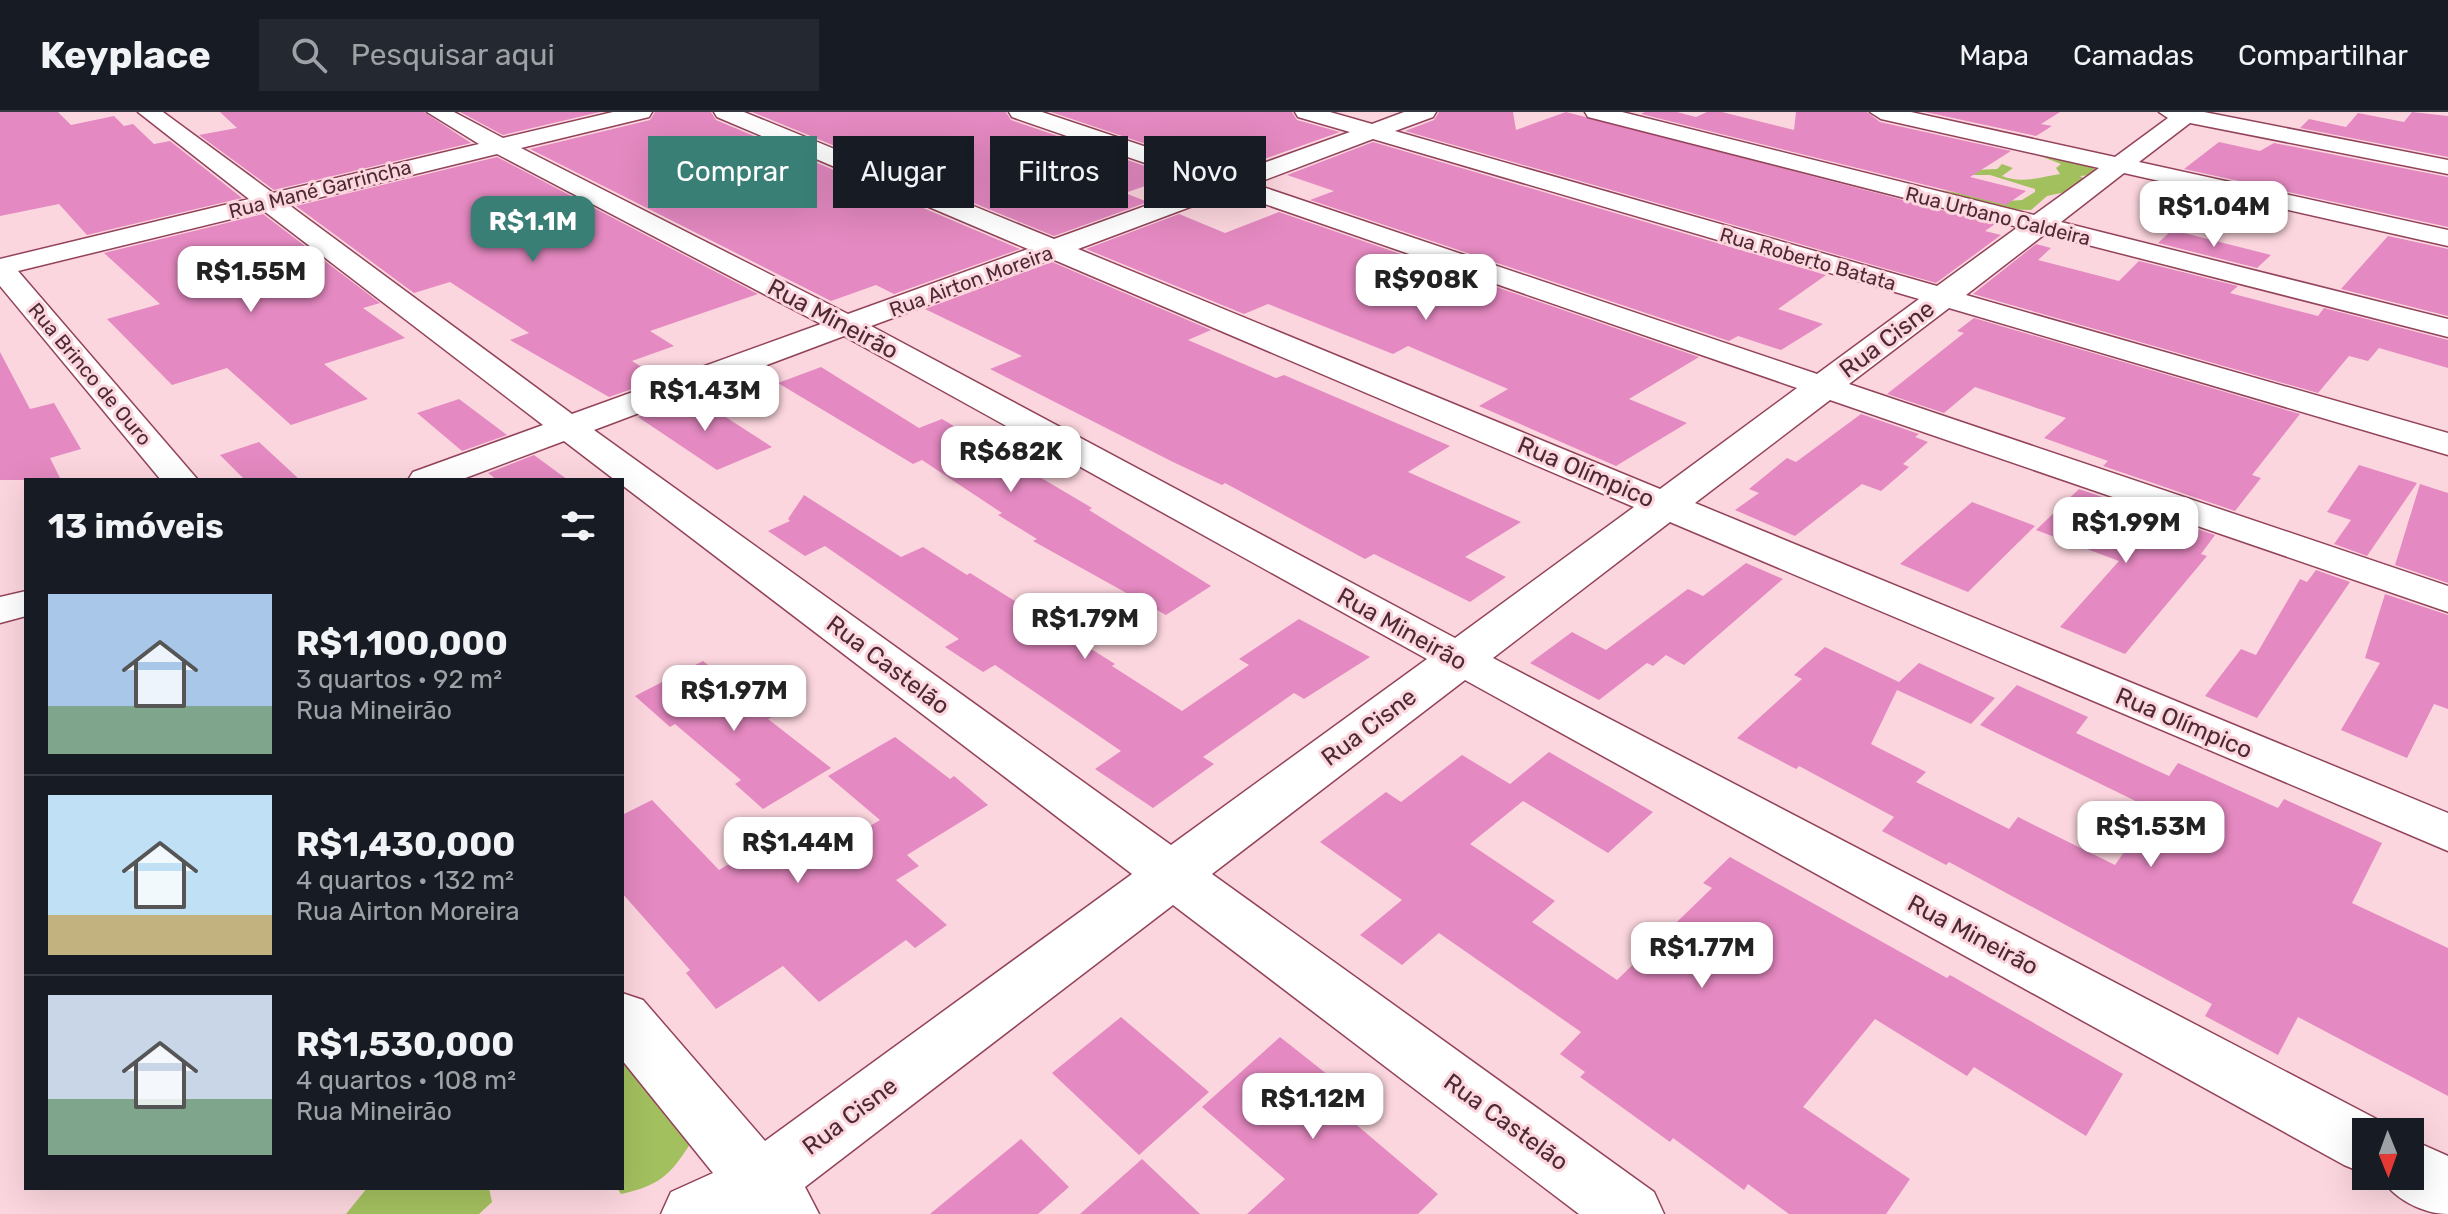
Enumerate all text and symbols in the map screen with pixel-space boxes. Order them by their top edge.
search box [259,19,819,91]
text: Keyplace [40,32,211,78]
icon: search [287,33,331,77]
text: Pesquisar aqui [351,37,555,73]
text: Mapa [1959,39,2029,72]
text: Camadas [2073,39,2194,72]
text: Compartilhar [2238,39,2408,72]
chip: Comprar [648,136,817,208]
chip: Alugar [833,136,974,208]
chip: Filtros [990,136,1128,208]
chip: Novo [1144,136,1266,208]
street label: Rua Mané Garrincha [226,155,414,223]
street label: Rua Urbano Caldeira [1903,181,2093,251]
pin: R$1.04M [2140,181,2288,249]
text: R$1.04M [2158,191,2270,222]
pin: R$1.1M [468,196,598,264]
text: R$1.1M [489,206,577,237]
street label: Rua Roberto Batata [1717,222,1899,296]
street label: Rua Airton Moreira [886,240,1056,322]
pin: R$1.55M [177,246,325,314]
pin: R$908K [1361,254,1491,322]
text: R$1.55M [196,256,306,287]
text: R$908K [1374,264,1478,295]
street label: Rua Mineirão [763,273,903,365]
street label: Rua Cisne [1834,294,1940,384]
street label: Rua Brinco de Ouro [23,298,157,450]
pin: R$1.43M [631,365,779,433]
text: R$1.43M [649,375,761,406]
pin: R$682K [946,426,1076,494]
street label: Rua Olímpico [1513,431,1659,513]
text: R$682K [959,436,1063,467]
pin: R$1.99M [2052,497,2200,565]
icon: filters [556,504,600,548]
text: 13 imóveis [48,506,224,547]
text: R$1.99M [2071,507,2181,538]
street label: Rua Mineirão [1332,582,1472,676]
pin: R$1.79M [1011,593,1159,661]
text: R$1.79M [1031,603,1139,634]
street label: Rua Castelão [821,610,955,720]
text: R$1,100,000 [296,623,508,664]
icon: home [112,626,208,722]
text: 3 quartos · 92 m² [296,664,502,695]
pin: R$1.97M [660,665,808,733]
text: R$1.97M [680,675,788,706]
street label: Rua Cisne [1316,682,1422,772]
street label: Rua Olímpico [2111,682,2257,764]
text: Rua Mineirão [296,695,452,726]
pin: R$1.53M [2077,801,2225,869]
text: R$1.53M [2095,811,2207,842]
pin: R$1.44M [724,817,872,885]
text: R$1,430,000 [296,824,515,865]
icon: home [112,827,208,923]
text: R$1.44M [742,827,854,858]
text: 4 quartos · 132 m² [296,865,514,896]
street label: Rua Mineirão [1903,889,2043,981]
text: Rua Airton Moreira [296,896,520,927]
pin: R$1.77M [1628,922,1776,990]
text: R$1.77M [1649,932,1755,963]
text: R$1,530,000 [296,1024,514,1065]
icon: home [112,1027,208,1123]
text: 4 quartos · 108 m² [296,1065,516,1096]
street label: Rua Castelão [1439,1068,1573,1176]
street label: Rua Cisne [797,1071,903,1161]
pin: R$1.12M [1239,1073,1387,1141]
text: R$1.12M [1260,1083,1366,1114]
text: Rua Mineirão [296,1096,452,1127]
north arrow [2352,1118,2424,1190]
map controls [2352,1118,2424,1190]

